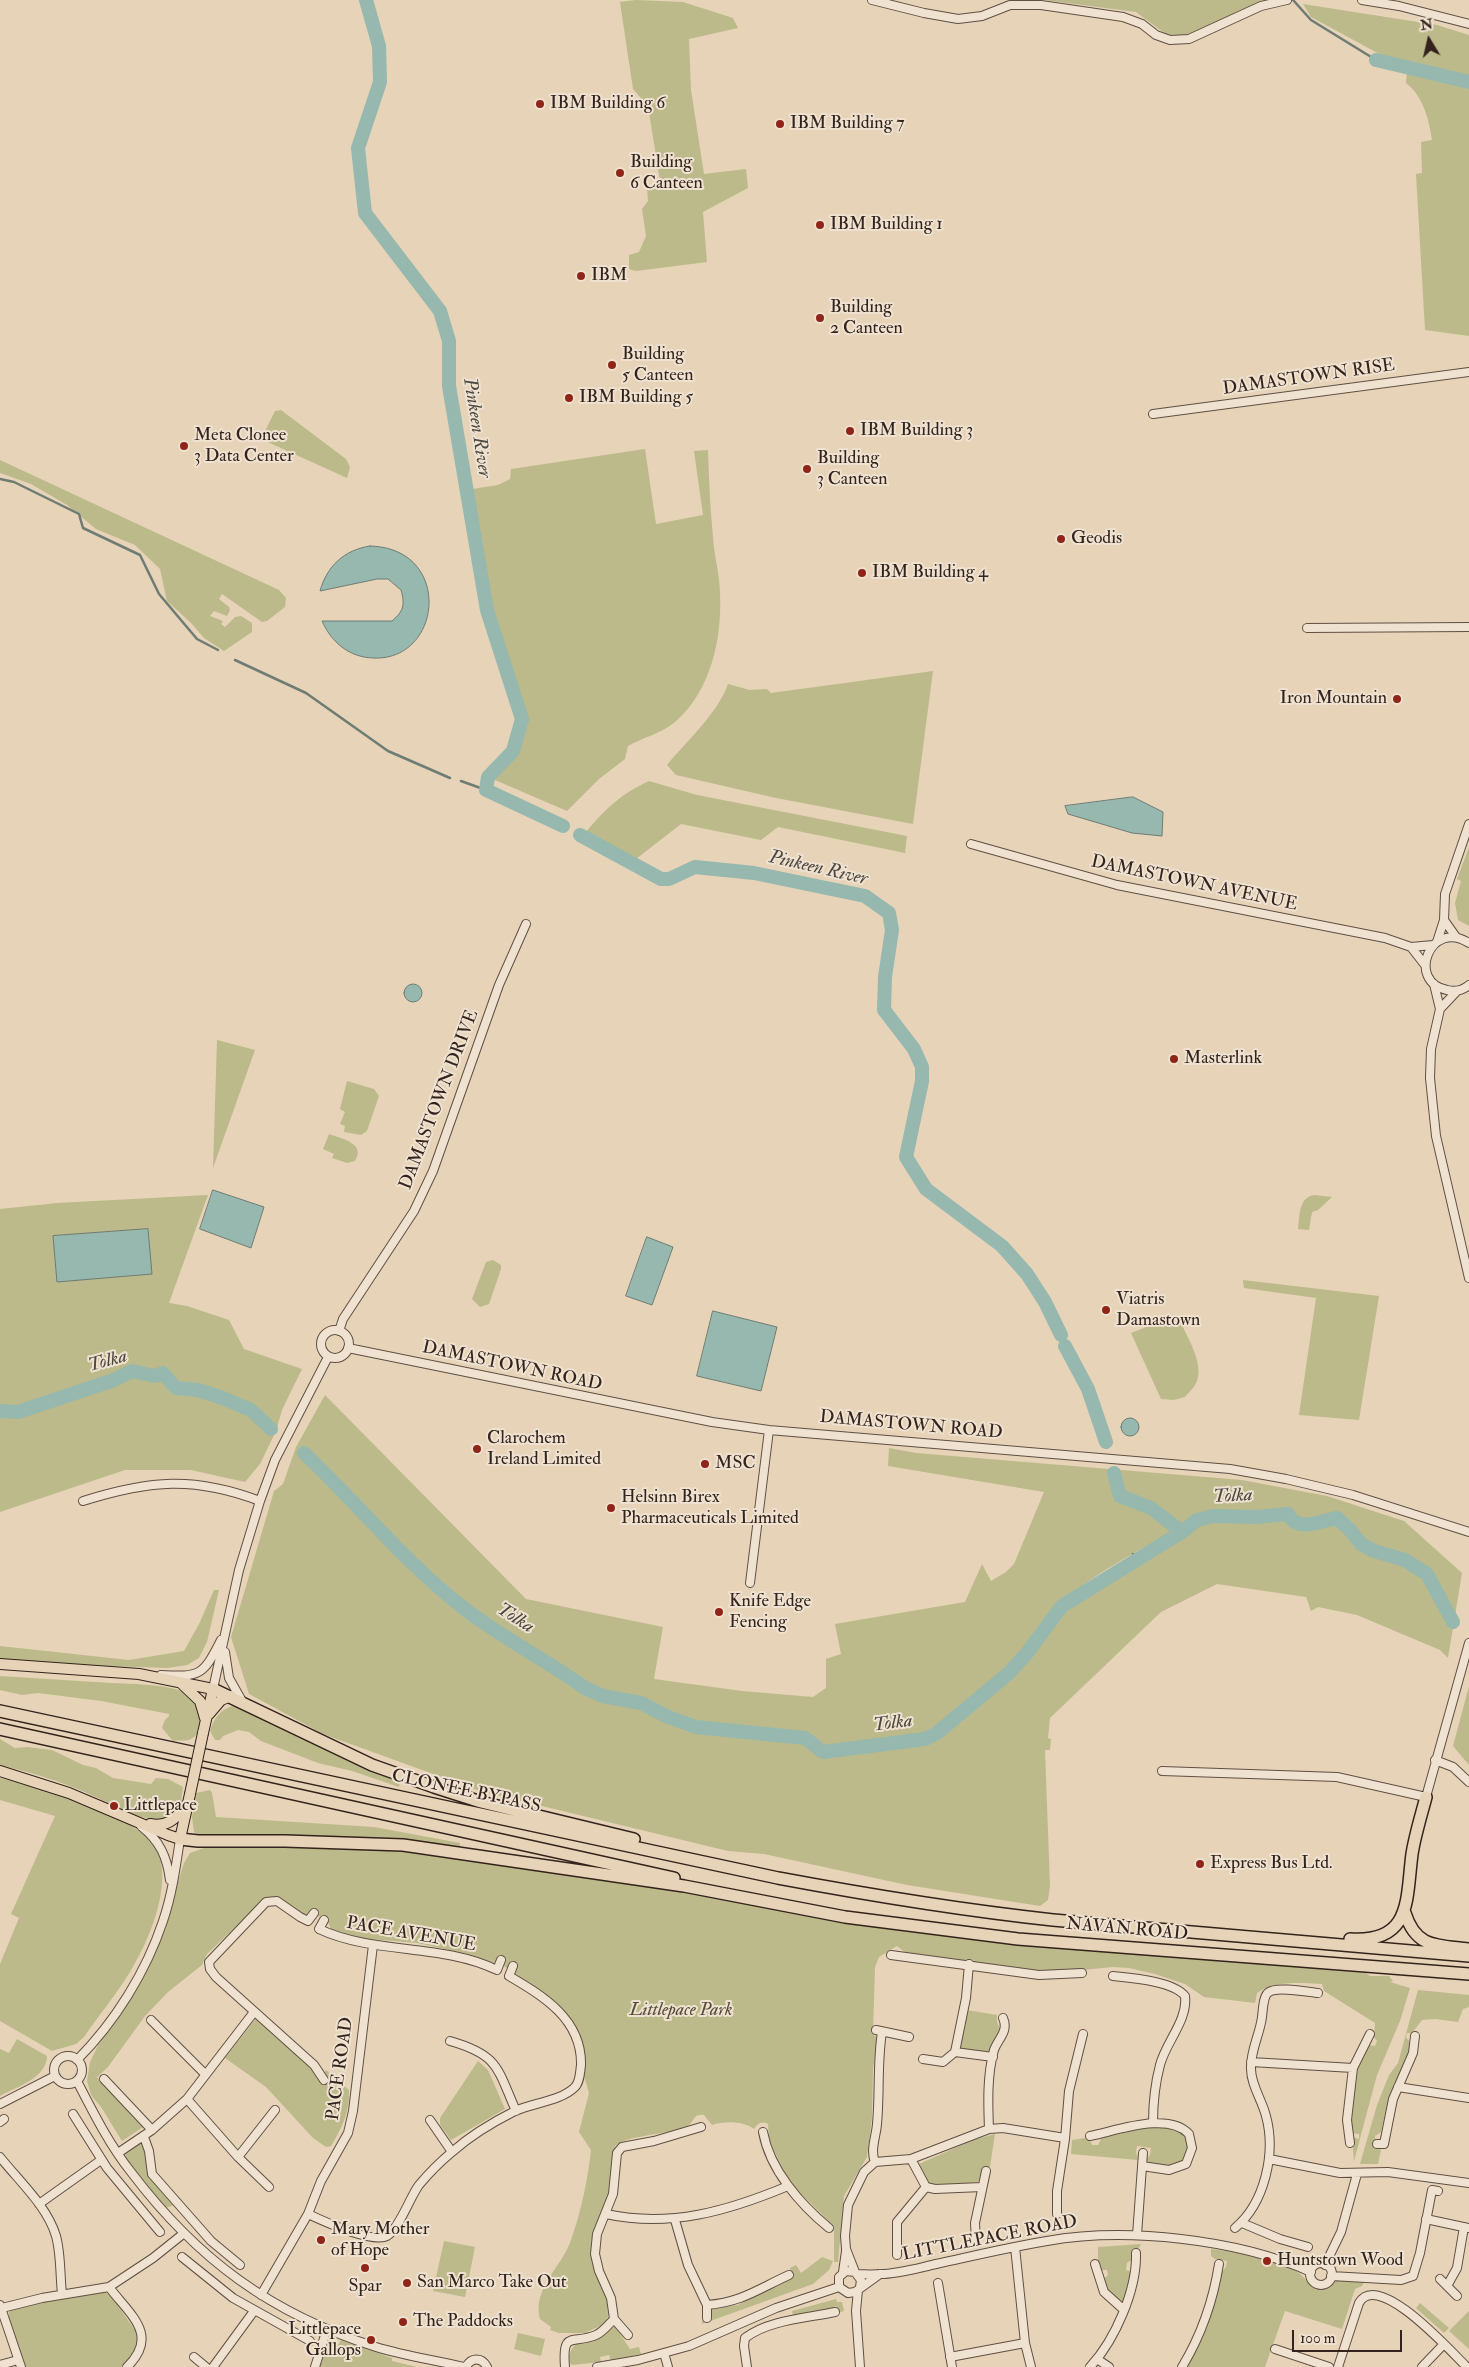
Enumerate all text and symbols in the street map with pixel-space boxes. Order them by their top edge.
north arrow [1404,15,1454,65]
text: N [1419,15,1434,34]
place label: IBM Building 6 [550,93,665,115]
marker: IBM Building 6 [534,98,546,110]
place label: IBM Building 7 [790,113,905,135]
marker: IBM Building 7 [774,118,786,130]
place label: Building 6 Canteen [630,152,703,194]
marker: Building 6 Canteen [614,167,626,179]
place label: IBM Building 1 [830,214,943,236]
marker: IBM Building 1 [814,219,826,231]
place label: IBM [591,265,627,287]
marker: IBM [575,270,587,282]
place label: Building 2 Canteen [830,297,903,340]
marker: Building 2 Canteen [814,312,826,324]
place label: Building 5 Canteen [622,344,694,386]
street label: DAMASTOWN RISE [1222,355,1396,401]
marker: Building 5 Canteen [606,359,618,371]
water label: Pinkeen River [457,376,495,480]
place label: IBM Building 5 [579,387,693,409]
marker: IBM Building 5 [563,392,575,404]
place label: IBM Building 3 [860,420,973,442]
place label: Meta Clonee 3 Data Center [194,425,294,468]
marker: IBM Building 3 [844,425,856,437]
marker: Meta Clonee 3 Data Center [178,440,190,452]
place label: Building 3 Canteen [817,448,888,490]
marker: Building 3 Canteen [801,463,813,475]
place label: Geodis [1071,528,1122,550]
marker: Geodis [1055,533,1067,545]
place label: IBM Building 4 [872,562,988,584]
marker: IBM Building 4 [856,567,868,579]
place label: Iron Mountain [1280,688,1387,710]
marker: Iron Mountain [1391,693,1403,705]
water label: Pinkeen River [766,847,870,891]
street label: DAMASTOWN AVENUE [1089,852,1299,916]
street label: DAMASTOWN DRIVE [396,1007,484,1193]
place label: Masterlink [1184,1048,1262,1070]
marker: Masterlink [1168,1053,1180,1065]
place label: Viatris Damastown [1116,1289,1200,1332]
marker: Viatris Damastown [1100,1304,1112,1316]
street label: DAMASTOWN ROAD [420,1337,604,1397]
water label: Tolka [86,1346,130,1378]
street label: DAMASTOWN ROAD [819,1407,1003,1445]
place label: Clarochem Ireland Limited [487,1428,601,1470]
marker: Clarochem Ireland Limited [471,1443,483,1455]
place label: MSC [715,1453,756,1475]
marker: MSC [699,1458,711,1470]
water label: Tolka [1213,1485,1253,1509]
place label: Helsinn Birex Pharmaceuticals Limited [621,1487,799,1530]
marker: Helsinn Birex Pharmaceuticals Limited [605,1502,617,1514]
place label: Knife Edge Fencing [729,1591,811,1634]
water label: Tolka [492,1599,538,1639]
marker: Knife Edge Fencing [713,1606,725,1618]
water label: Tolka [872,1710,914,1738]
street label: CLONEE BYPASS [389,1766,543,1818]
place label: Littlepace [124,1795,197,1817]
marker: Littlepace [108,1800,120,1812]
place label: Express Bus Ltd. [1210,1853,1333,1875]
marker: Express Bus Ltd. [1194,1858,1206,1870]
street label: PACE AVENUE [344,1913,478,1957]
street label: NAVAN ROAD [1065,1914,1189,1946]
park label: Littlepace Park [629,2000,733,2022]
street label: PACE ROAD [323,2016,359,2122]
street label: LITTLEPACE ROAD [901,2211,1079,2267]
place label: Mary Mother of Hope [331,2219,429,2262]
marker: Mary Mother of Hope [315,2234,327,2246]
place label: Huntstown Wood [1277,2250,1403,2272]
marker: Huntstown Wood [1261,2255,1273,2267]
marker: Spar [359,2262,371,2274]
place label: San Marco Take Out [417,2272,567,2294]
place label: Spar [348,2276,382,2298]
marker: San Marco Take Out [401,2277,413,2289]
place label: The Paddocks [413,2311,513,2333]
marker: The Paddocks [397,2316,409,2328]
place label: Littlepace Gallops [288,2319,361,2362]
scale bar [1294,2320,1404,2352]
text: 100 m [1300,2329,1335,2348]
marker: Littlepace Gallops [365,2334,377,2346]

